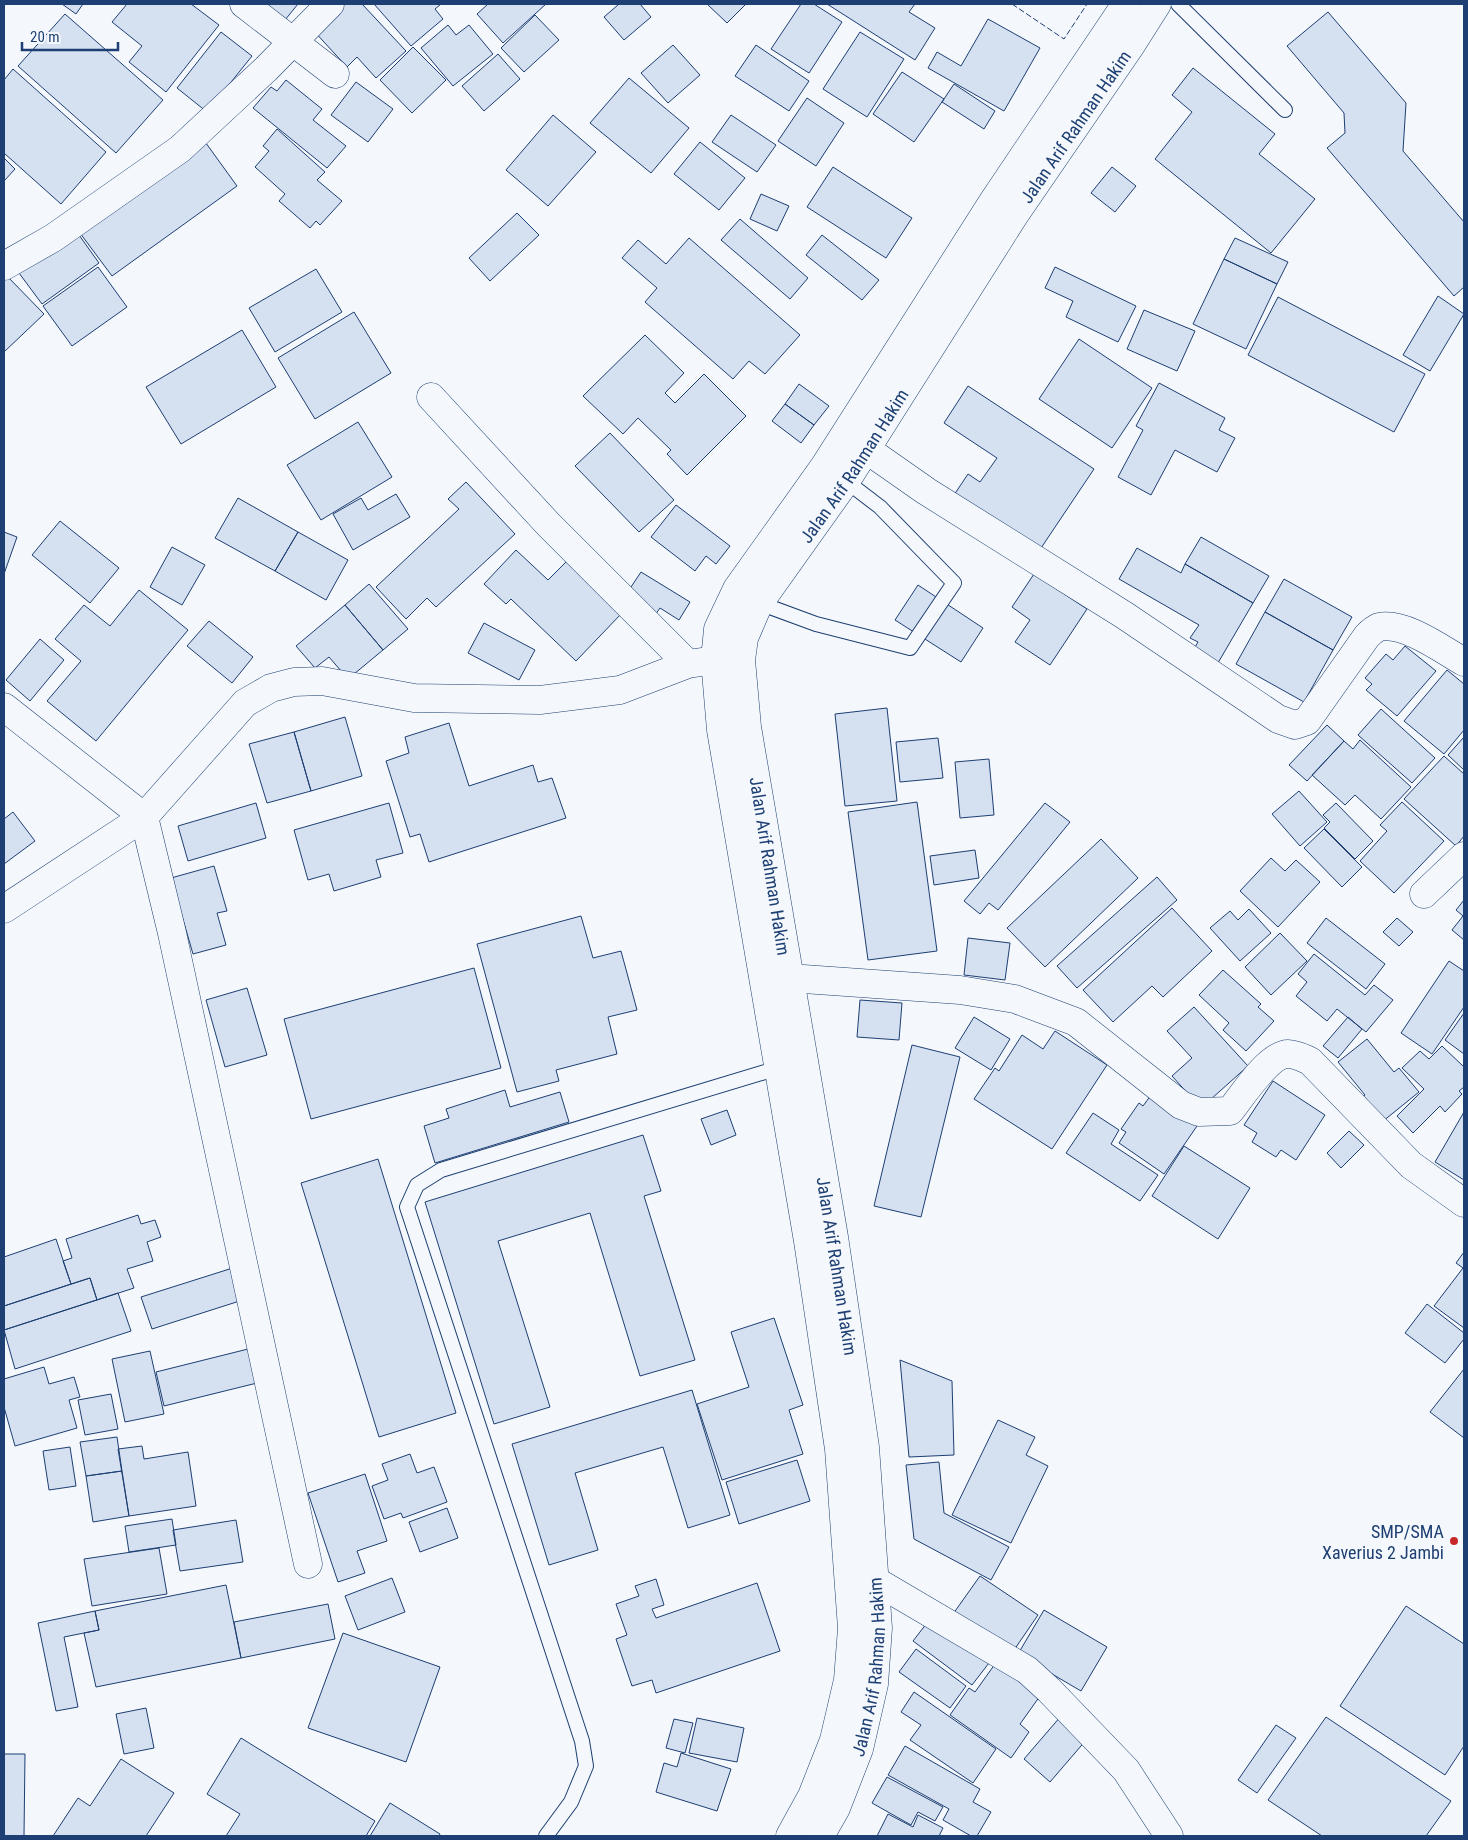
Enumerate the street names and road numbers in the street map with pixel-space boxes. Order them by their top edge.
street label: Jalan Arif Rahman Hakim [1015,46,1135,207]
street label: Jalan Arif Rahman Hakim [795,385,912,547]
street label: Jalan Arif Rahman Hakim [746,775,794,957]
street label: Jalan Arif Rahman Hakim [813,1175,861,1357]
street label: Jalan Arif Rahman Hakim [847,1577,889,1759]

